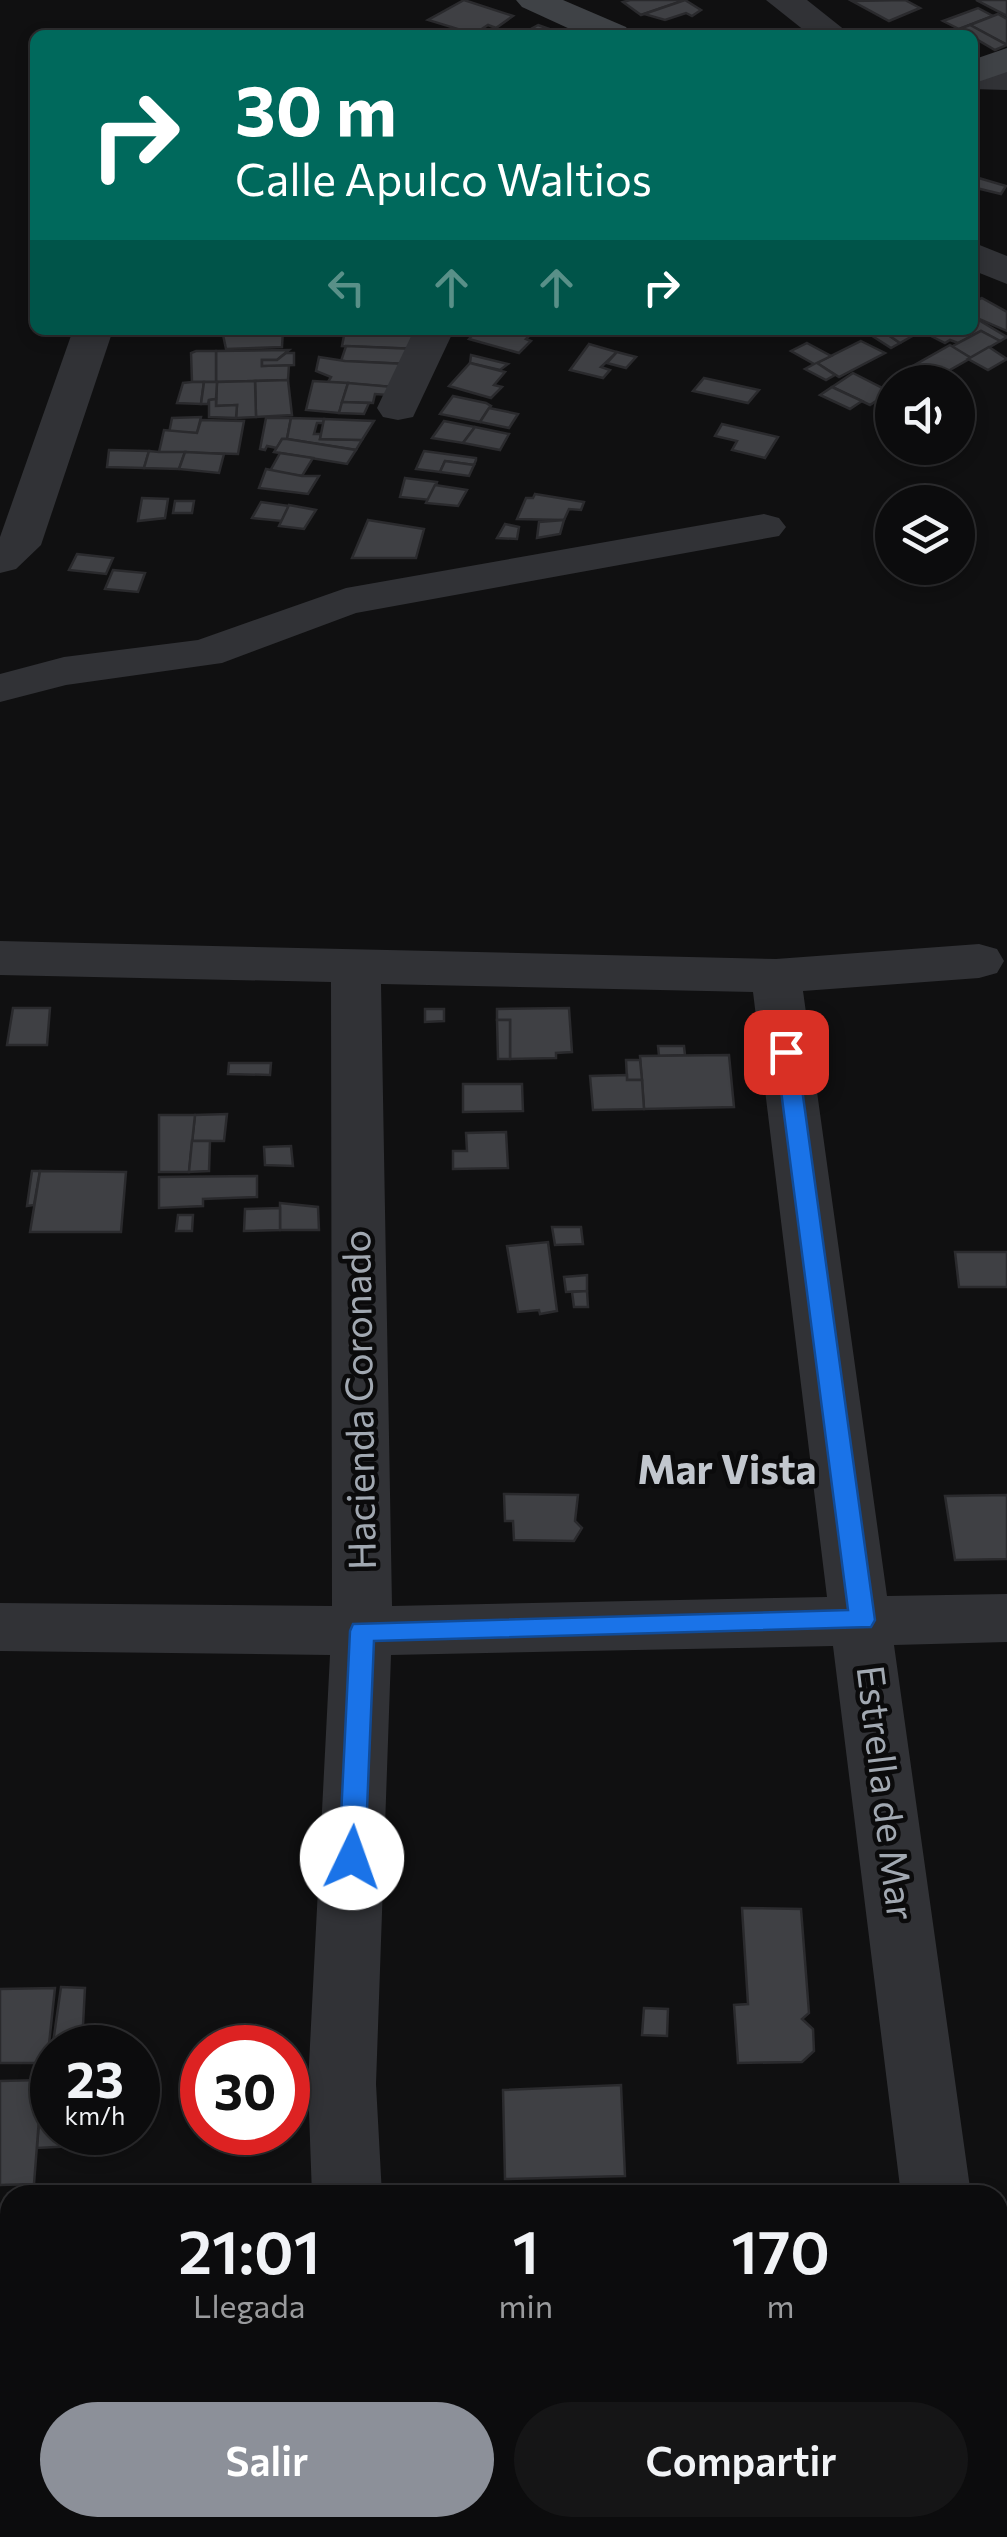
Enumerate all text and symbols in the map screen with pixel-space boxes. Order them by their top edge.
text: 30 m [235,65,397,150]
icon: right [70,70,200,200]
text: Calle Apulco Waltios [235,150,652,205]
icon: left [319,260,374,315]
icon: ahead [424,260,479,315]
icon: ahead [529,260,584,315]
icon: right [634,260,689,315]
map controls [875,365,975,585]
button: sound [875,365,975,465]
button: layers [875,485,975,585]
pin [744,1010,829,1095]
icon: arrive [759,1025,814,1080]
street label: Hacienda Coronado [331,1230,384,1570]
district label: Mar Vista [637,1443,817,1492]
street label: Estrella de Mar [849,1662,926,1923]
position arrow [300,1806,404,1910]
speed limit sign: 30 [180,2025,310,2155]
text: 23 [66,2047,124,2108]
text: km/h [65,2100,125,2130]
text: 21:01 [178,2213,320,2286]
text: 1 [512,2213,539,2286]
text: 170 [731,2213,830,2286]
text: Llegada [193,2285,305,2325]
text: min [499,2285,553,2325]
text: m [767,2285,794,2325]
button: Salir [40,2402,494,2517]
button: Compartir [514,2402,968,2517]

